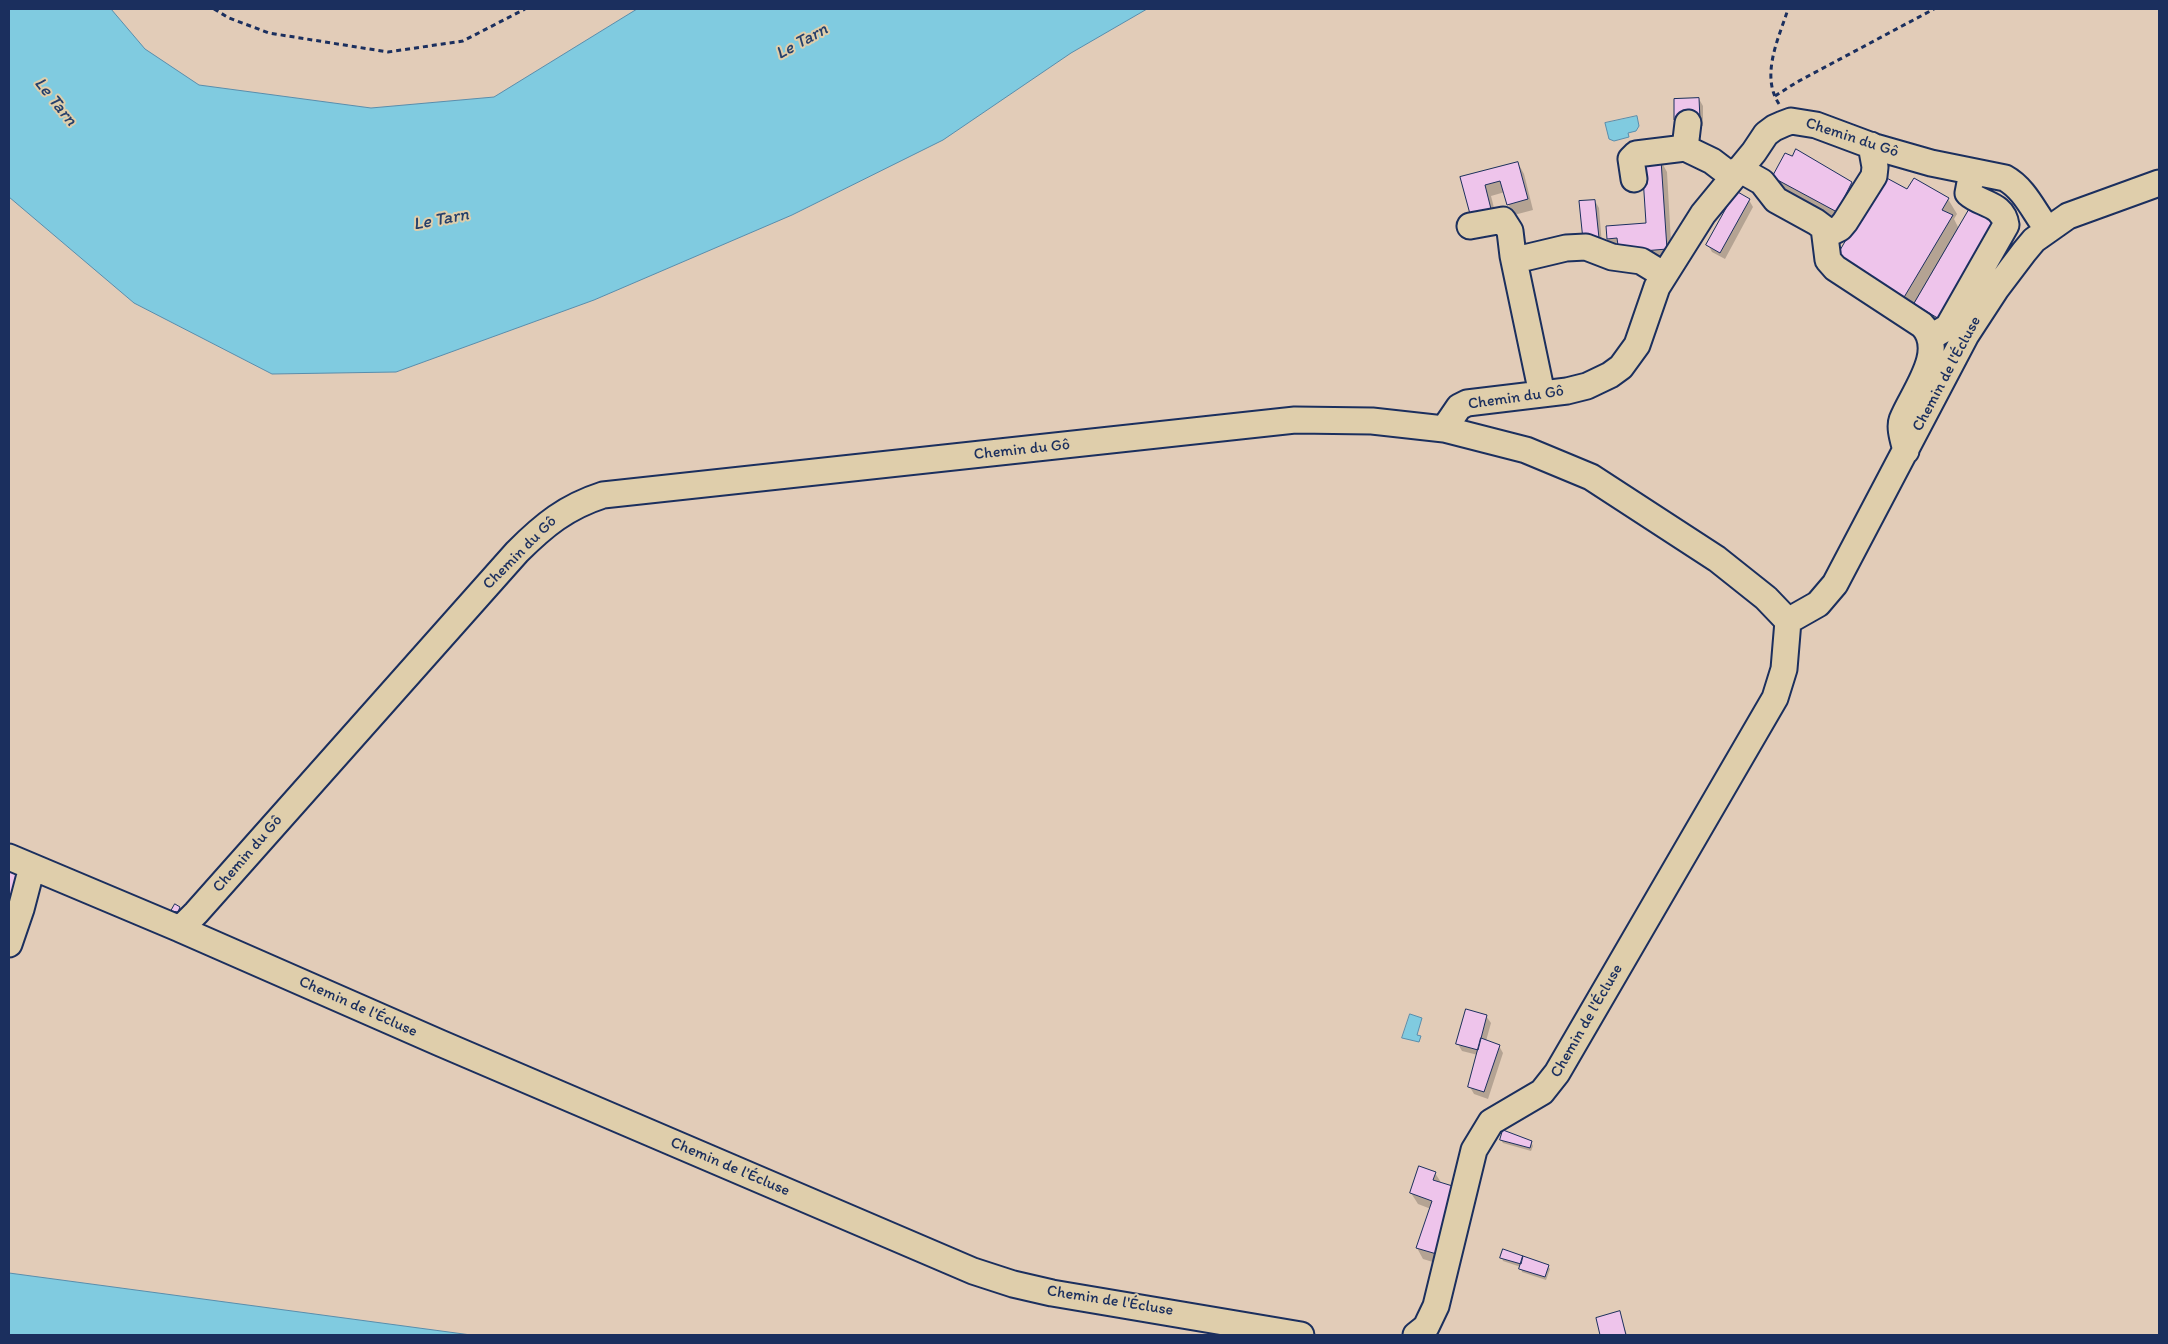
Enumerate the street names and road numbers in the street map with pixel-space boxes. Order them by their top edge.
street label: Chemin du Gô [1803,114,1901,162]
street label: Chemin de l'Écluse [1909,313,1985,435]
street label: Chemin du Gô [1467,382,1565,414]
street label: Chemin du Gô [973,435,1071,465]
street label: Chemin du Gô [479,512,561,594]
street label: Chemin du Gô [209,811,287,897]
street label: Chemin de l'Écluse [1547,961,1627,1081]
street label: Chemin de l'Écluse [296,972,420,1042]
street label: Chemin de l'Écluse [667,1133,793,1201]
street label: Chemin de l'Écluse [1045,1282,1175,1320]

